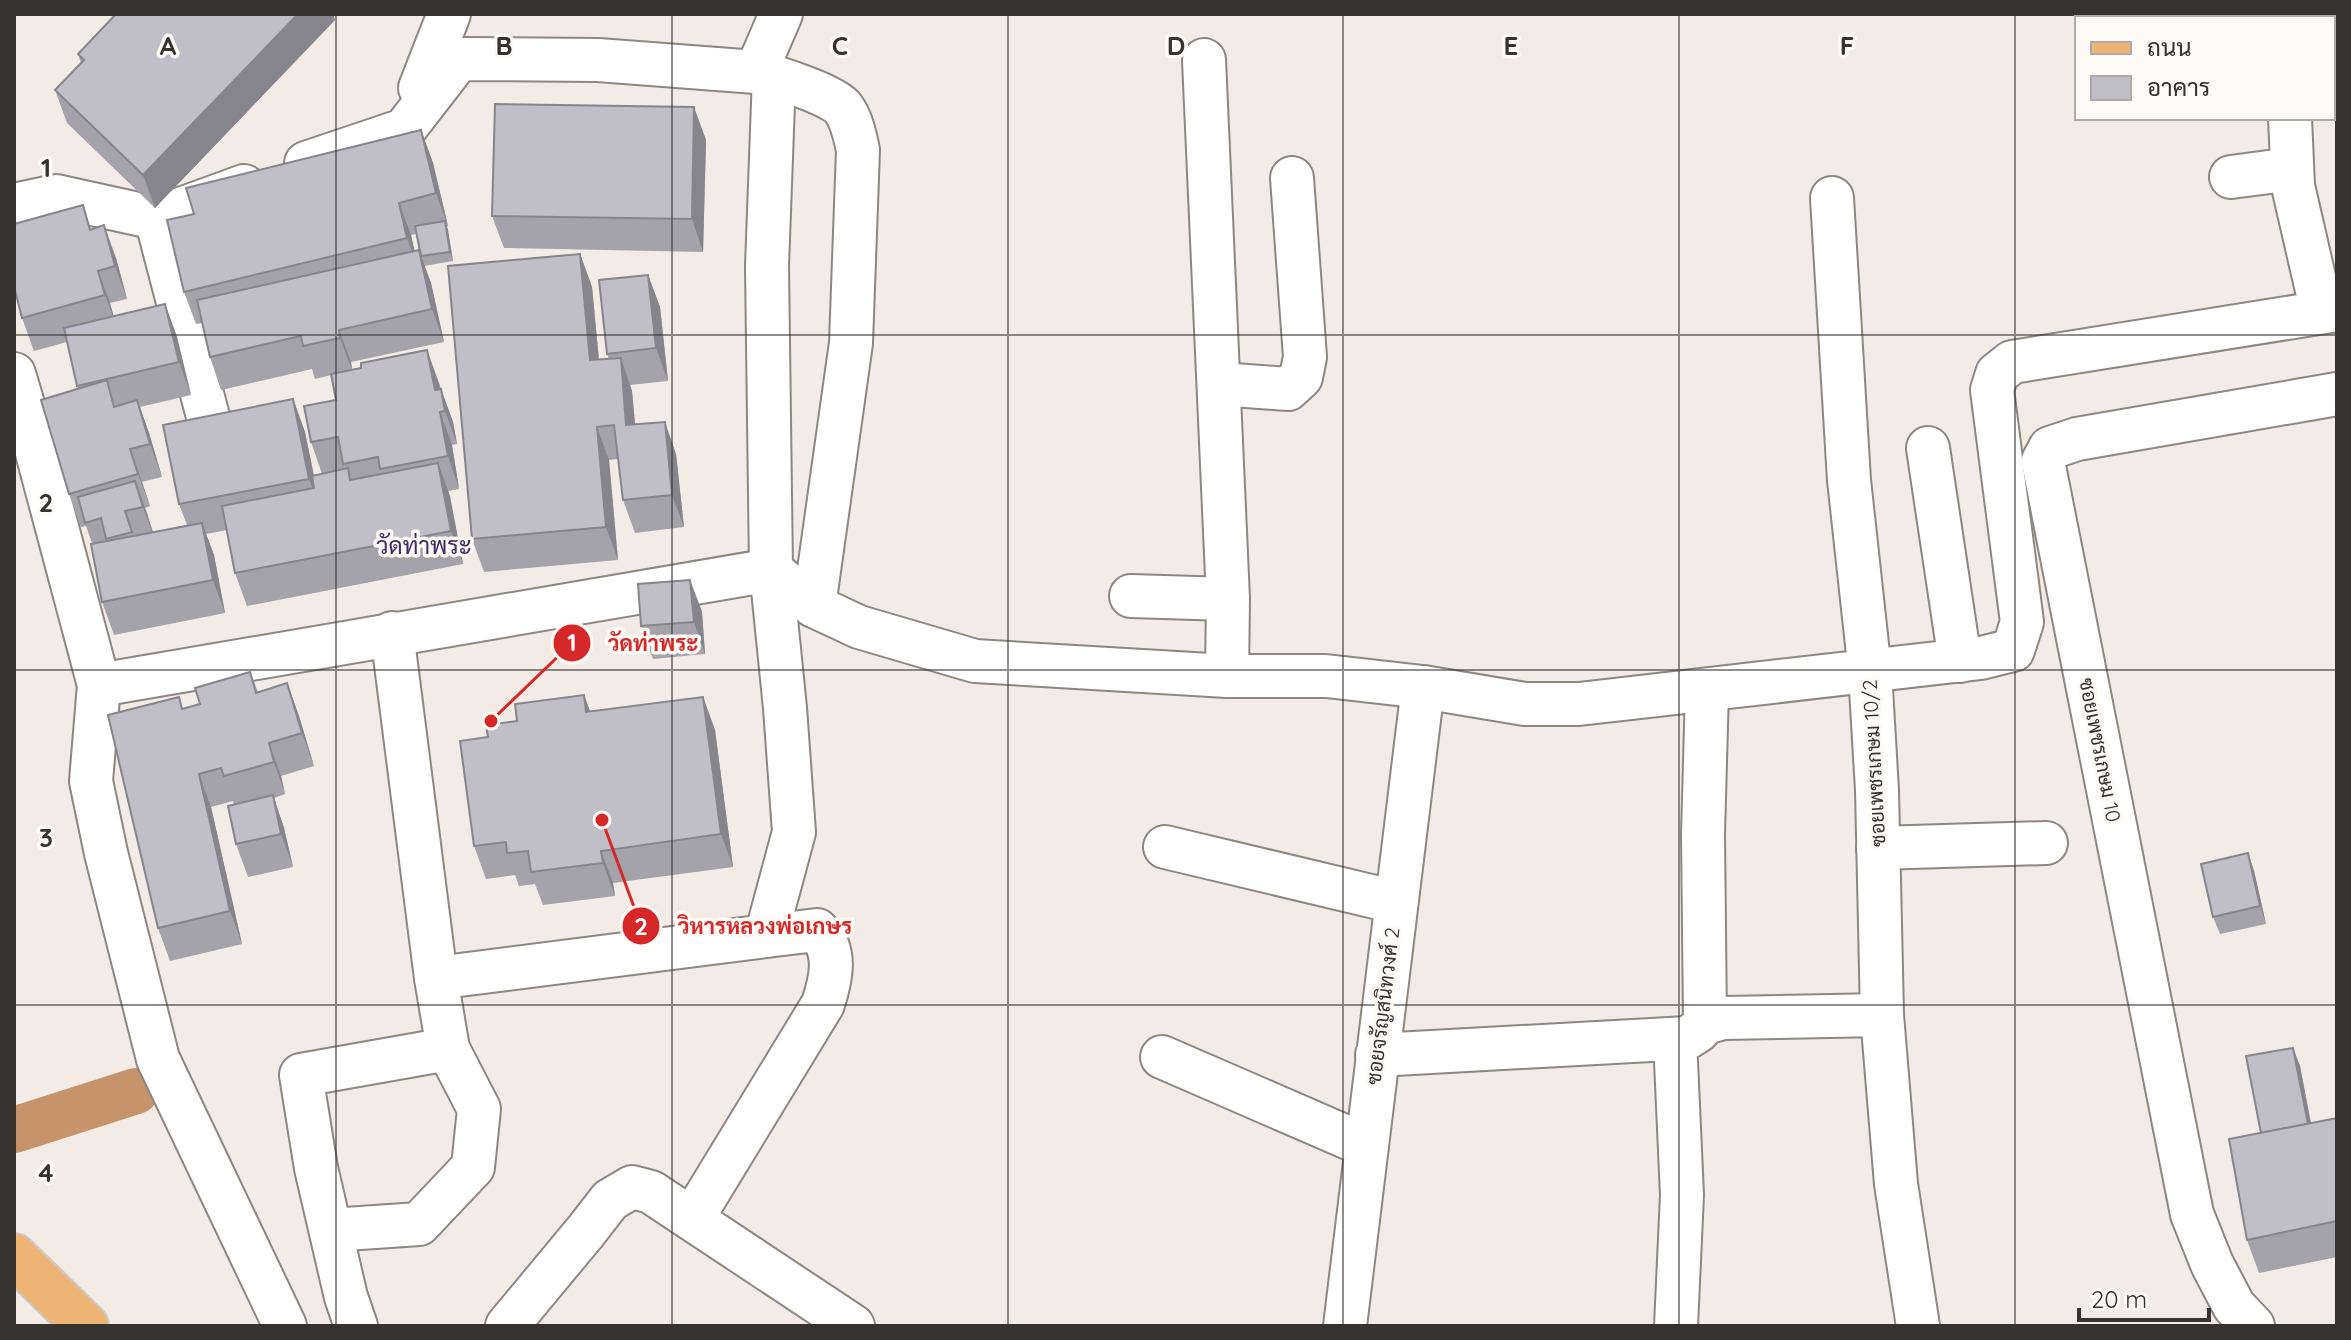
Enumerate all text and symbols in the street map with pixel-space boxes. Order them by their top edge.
legend [2075,16,2335,120]
text: A [160,29,177,62]
text: B [495,29,513,62]
text: C [832,29,848,62]
text: D [1167,29,1185,62]
text: E [1504,29,1518,62]
text: F [1840,29,1854,62]
text: ถนน [2147,32,2192,62]
text: อาคาร [2147,72,2210,102]
text: 1 [41,151,51,184]
text: 2 [39,486,53,519]
district label: วัดท่าพระ [376,530,472,560]
callout: วัดท่าพระ [552,620,714,666]
text: 1 [567,627,577,657]
text: วัดท่าพระ [608,629,698,657]
street label: ซอยเพชรเกษม 10 [2074,676,2127,824]
street label: ซอยเพชรเกษม 10/2 [1857,679,1890,847]
text: 3 [39,821,53,854]
callout: วิหารหลวงพ่อเกษร [621,903,868,949]
text: 2 [634,911,648,941]
text: วิหารหลวงพ่อเกษร [676,912,852,940]
street label: ซอยจรัญสนิทวงศ์ 2 [1359,926,1405,1086]
text: 4 [38,1156,54,1189]
scale bar [2079,1272,2209,1322]
text: 20 m [2091,1284,2147,1314]

